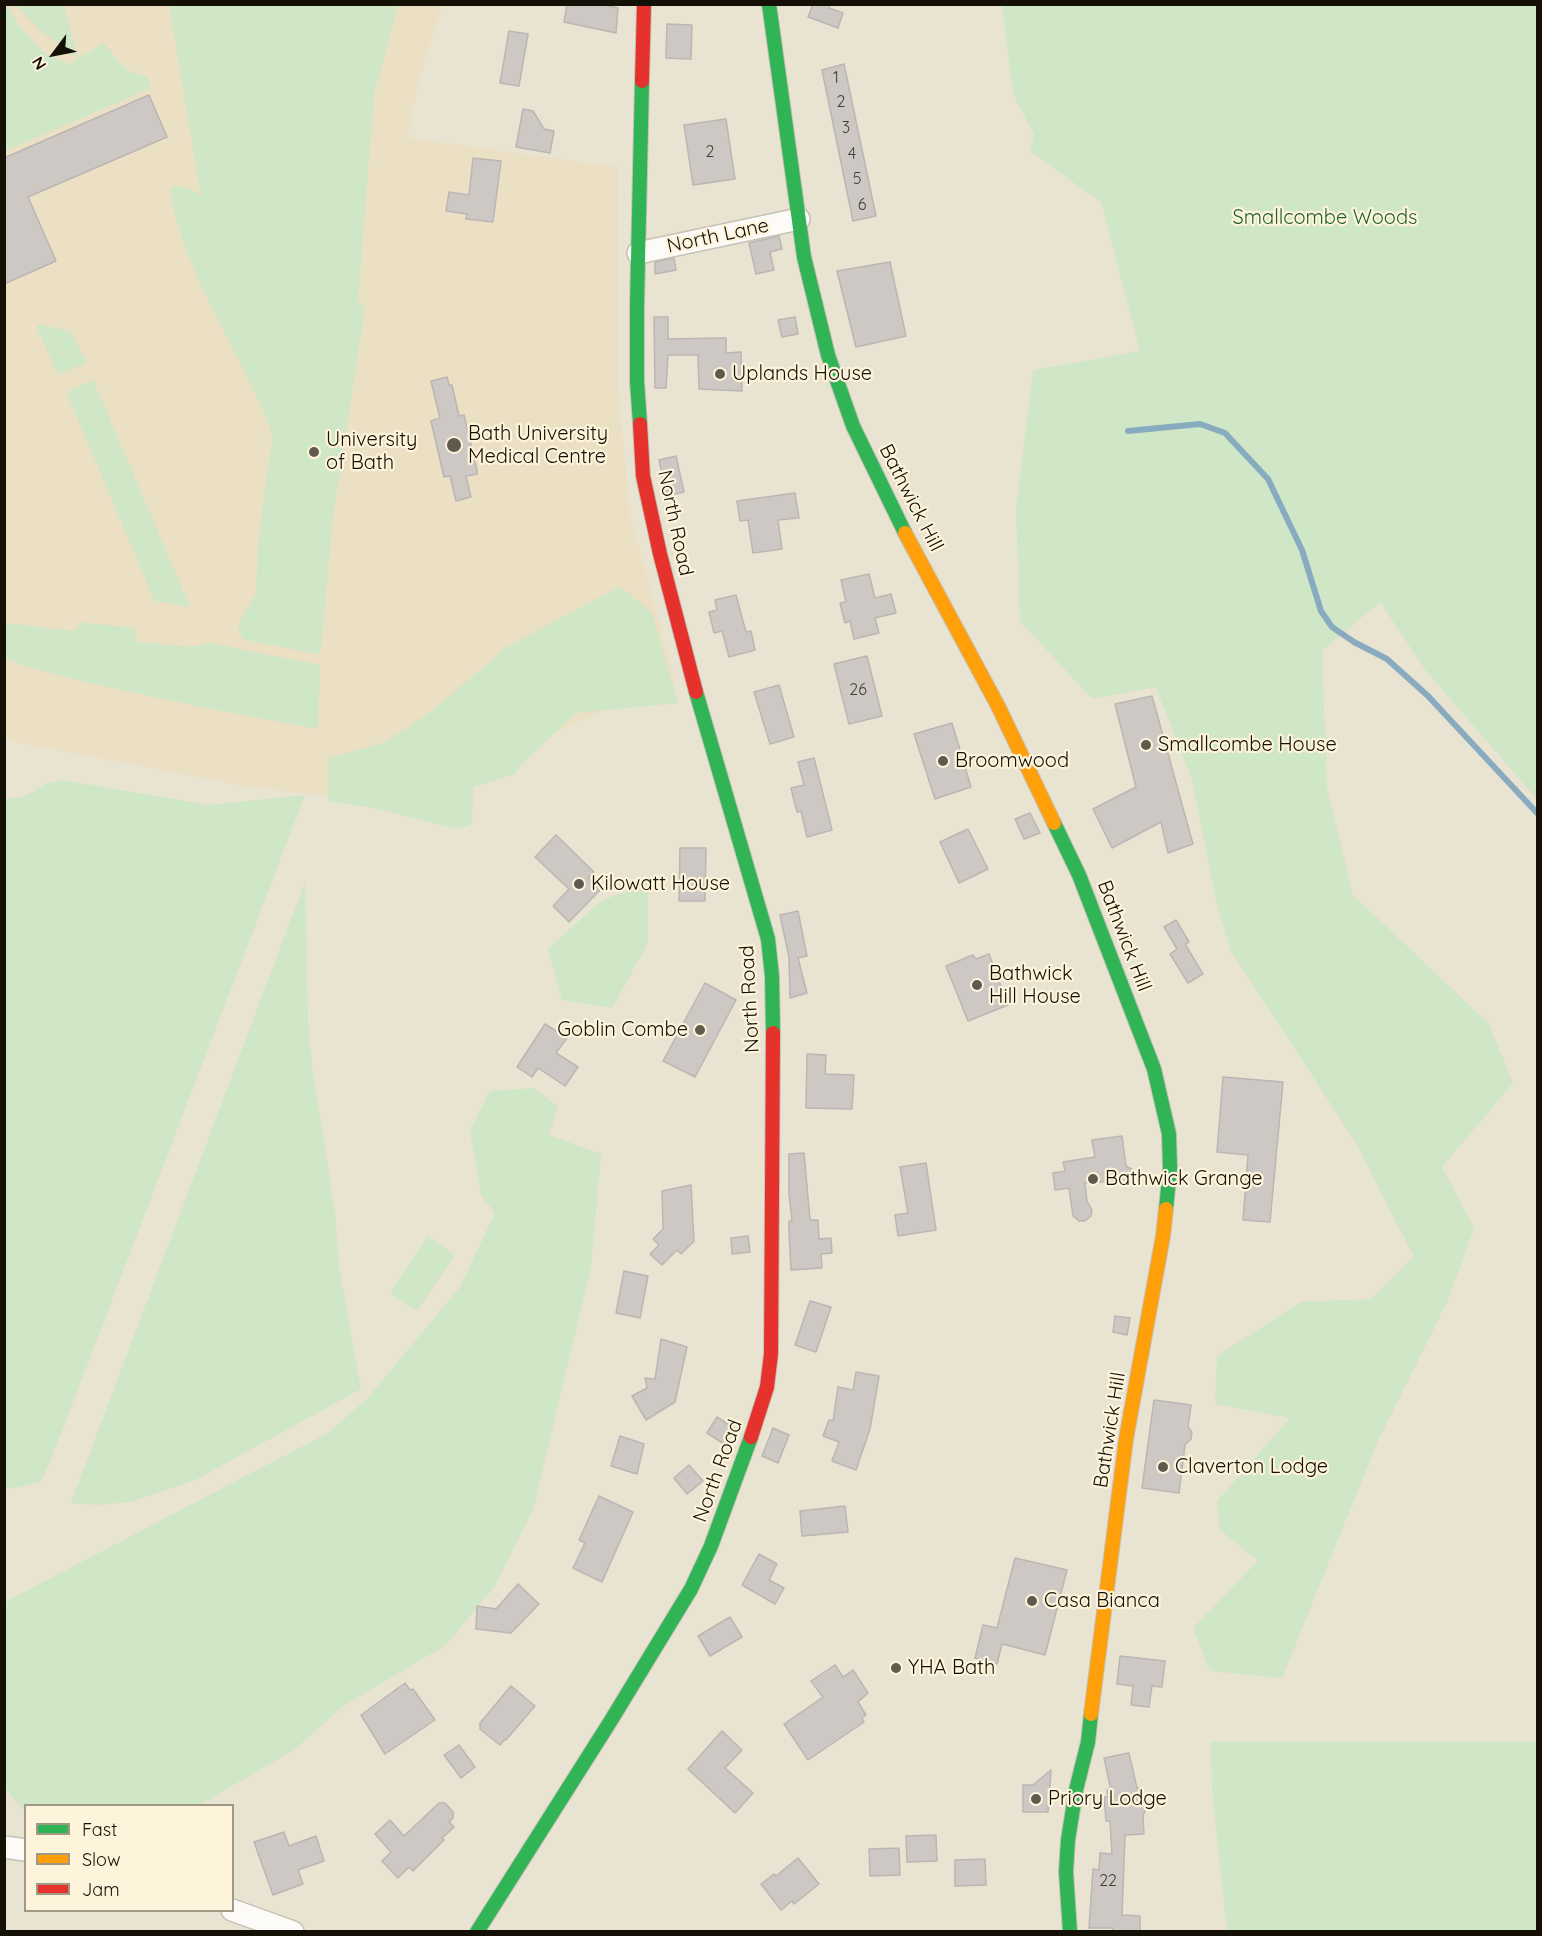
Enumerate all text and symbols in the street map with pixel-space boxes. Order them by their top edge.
north arrow [24,24,84,84]
text: N [27,53,50,74]
house number: 1 [833,68,839,88]
house number: 2 [837,92,845,112]
house number: 3 [842,118,850,138]
house number: 2 [706,142,714,162]
house number: 4 [848,144,856,164]
house number: 5 [853,169,861,189]
house number: 6 [858,195,866,215]
park label: Smallcombe Woods [1233,206,1417,230]
street label: North Lane [665,213,771,259]
place label: Uplands House [732,362,872,386]
marker: Uplands House [713,367,727,381]
place label: Bath University Medical Centre [468,422,608,469]
place label: University of Bath [326,428,417,475]
marker: Bath University Medical Centre [445,436,463,454]
street label: Bathwick Hill [874,440,948,556]
marker: University of Bath [307,445,321,459]
street label: North Road [652,468,698,578]
house number: 26 [849,680,867,700]
place label: Smallcombe House [1158,733,1337,757]
marker: Smallcombe House [1139,738,1153,752]
place label: Broomwood [955,749,1069,773]
marker: Broomwood [936,754,950,768]
place label: Kilowatt House [591,872,730,896]
marker: Kilowatt House [572,877,586,891]
street label: Bathwick Hill [1092,877,1156,995]
street label: North Road [735,945,765,1053]
place label: Bathwick Hill House [989,962,1081,1009]
marker: Bathwick Hill House [970,978,984,992]
place label: Goblin Combe [557,1018,688,1042]
marker: Goblin Combe [693,1023,707,1037]
place label: Bathwick Grange [1105,1167,1263,1191]
marker: Bathwick Grange [1086,1172,1100,1186]
street label: Bathwick Hill [1089,1370,1131,1490]
street label: North Road [688,1416,748,1526]
place label: Claverton Lodge [1175,1455,1328,1479]
marker: Claverton Lodge [1156,1460,1170,1474]
place label: Casa Bianca [1044,1589,1160,1613]
marker: Casa Bianca [1025,1594,1039,1608]
place label: YHA Bath [908,1656,995,1680]
marker: YHA Bath [889,1661,903,1675]
place label: Priory Lodge [1048,1787,1167,1811]
marker: Priory Lodge [1029,1792,1043,1806]
legend [24,1804,234,1912]
text: Fast [82,1818,117,1841]
text: Slow [82,1848,120,1871]
house number: 22 [1099,1871,1117,1891]
text: Jam [82,1878,120,1901]

